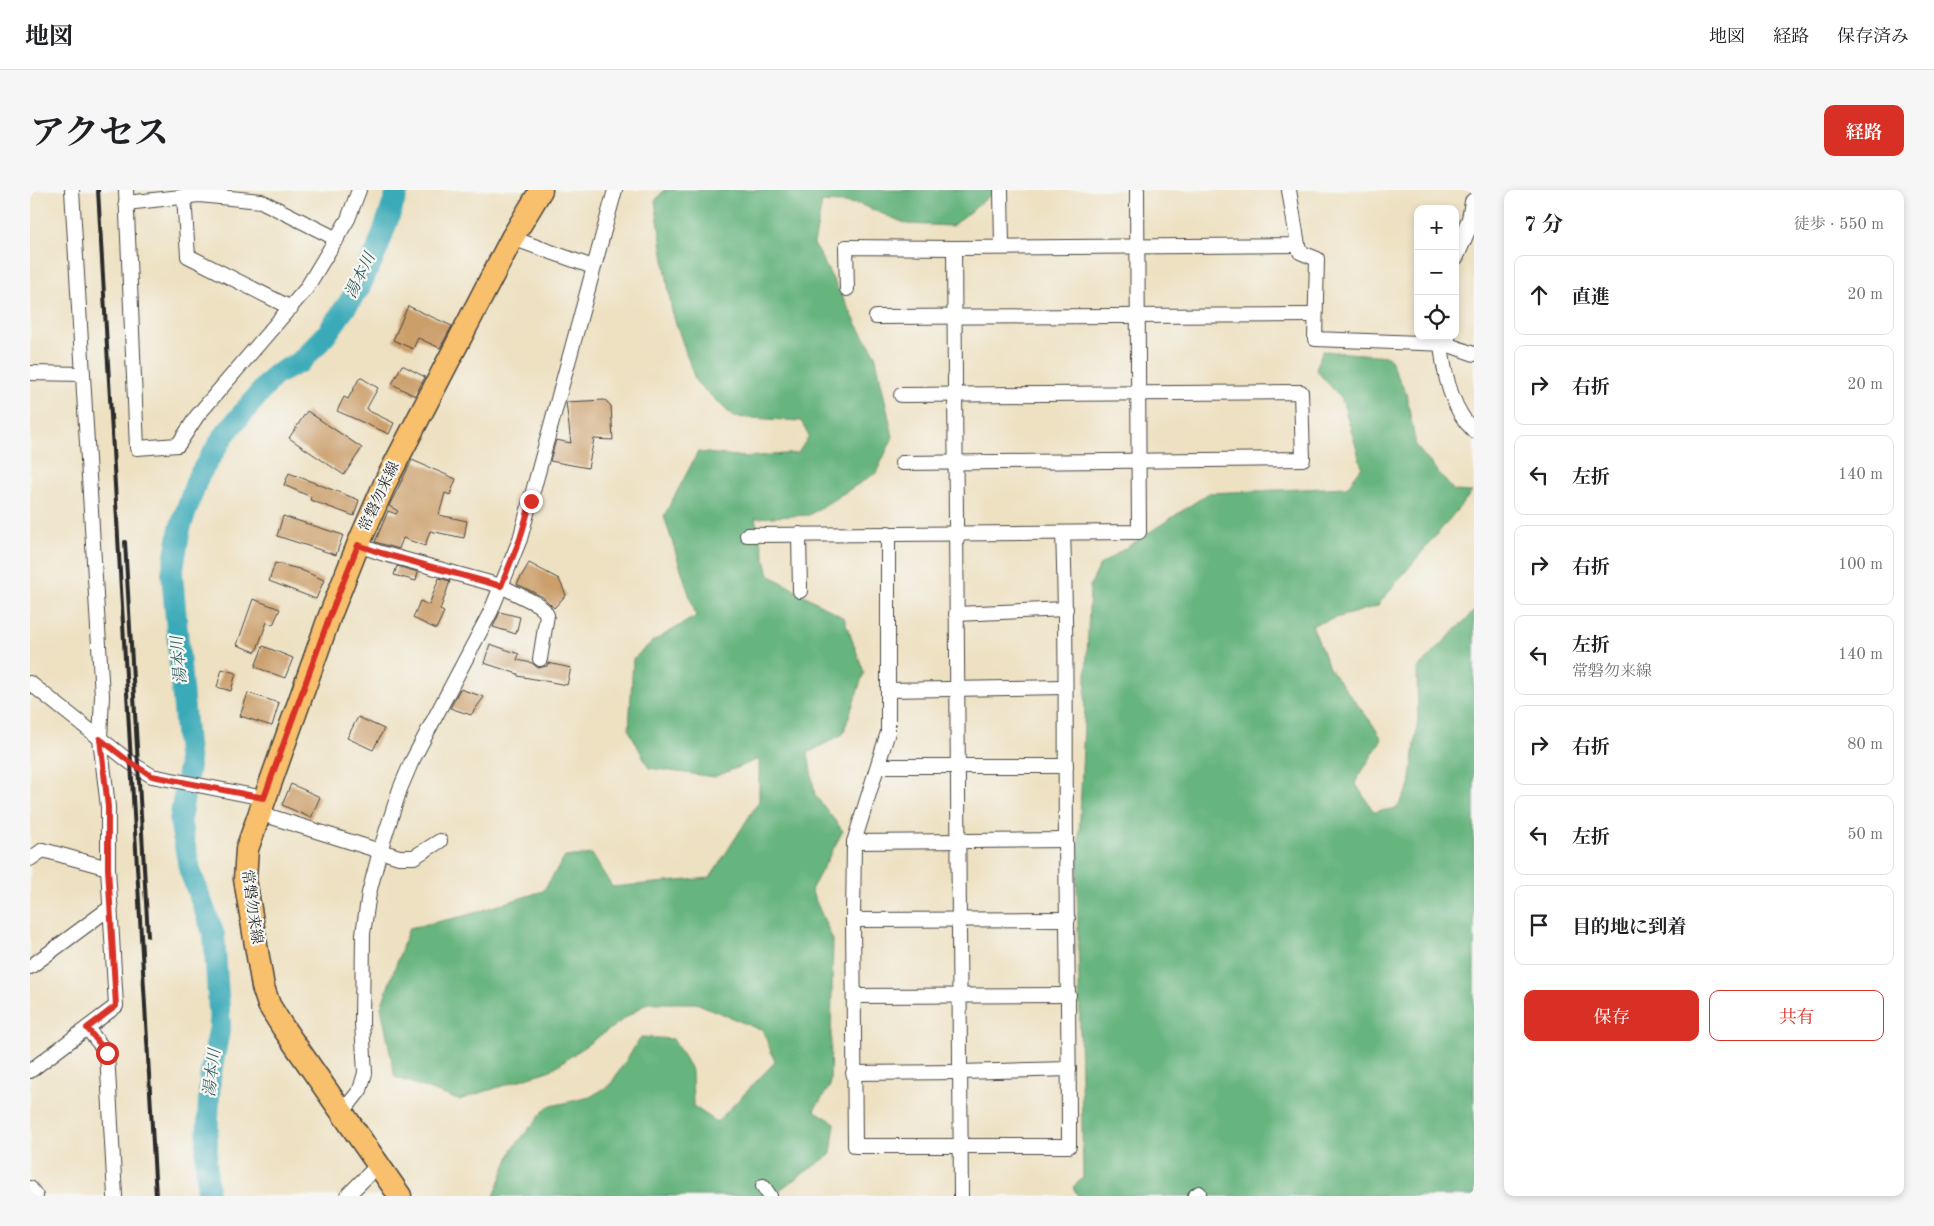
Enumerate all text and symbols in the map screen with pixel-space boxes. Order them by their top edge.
text: 地図 [25,26,73,50]
text: 地図 [1709,28,1745,46]
text: 経路 [1773,28,1809,46]
text: 保存済み [1837,28,1909,46]
button: 経路 [1824,105,1904,156]
text: アクセス [30,117,169,152]
map controls [1414,205,1459,340]
button: + [1414,205,1459,250]
text: 7 分 [1524,215,1563,236]
text: 徒歩 · 550 m [1794,217,1884,233]
water label: 湯本川 [341,248,380,301]
button: − [1414,250,1459,295]
icon: ahead [1525,281,1553,309]
text: 20 m [1847,287,1883,303]
text: 直進 [1572,289,1610,308]
button: locate [1414,295,1459,340]
icon: right [1525,371,1553,399]
text: 20 m [1847,377,1883,393]
text: 右折 [1572,379,1610,398]
street label: 常磐勿来線 [356,459,403,534]
icon: left [1525,461,1553,489]
text: 140 m [1838,467,1883,483]
text: 左折 [1572,469,1610,488]
route end [520,490,543,513]
icon: right [1525,551,1553,579]
text: 100 m [1838,557,1883,573]
text: 右折 [1572,559,1610,578]
water label: 湯本川 [168,633,190,685]
text: 左折 [1572,637,1610,656]
icon: left [1525,641,1553,669]
text: 140 m [1838,647,1883,663]
text: 常磐勿来線 [1572,664,1652,680]
icon: right [1525,731,1553,759]
text: 80 m [1847,737,1883,753]
text: 右折 [1572,739,1610,758]
icon: left [1525,821,1553,849]
text: 50 m [1847,827,1883,843]
text: 左折 [1572,829,1610,848]
street label: 常磐勿来線 [238,869,266,945]
icon: arrive [1525,911,1553,939]
text: 目的地に到着 [1572,919,1686,938]
button: 保存 [1524,990,1699,1041]
button: 共有 [1709,990,1884,1041]
route start [96,1042,119,1065]
water label: 湯本川 [200,1046,224,1098]

